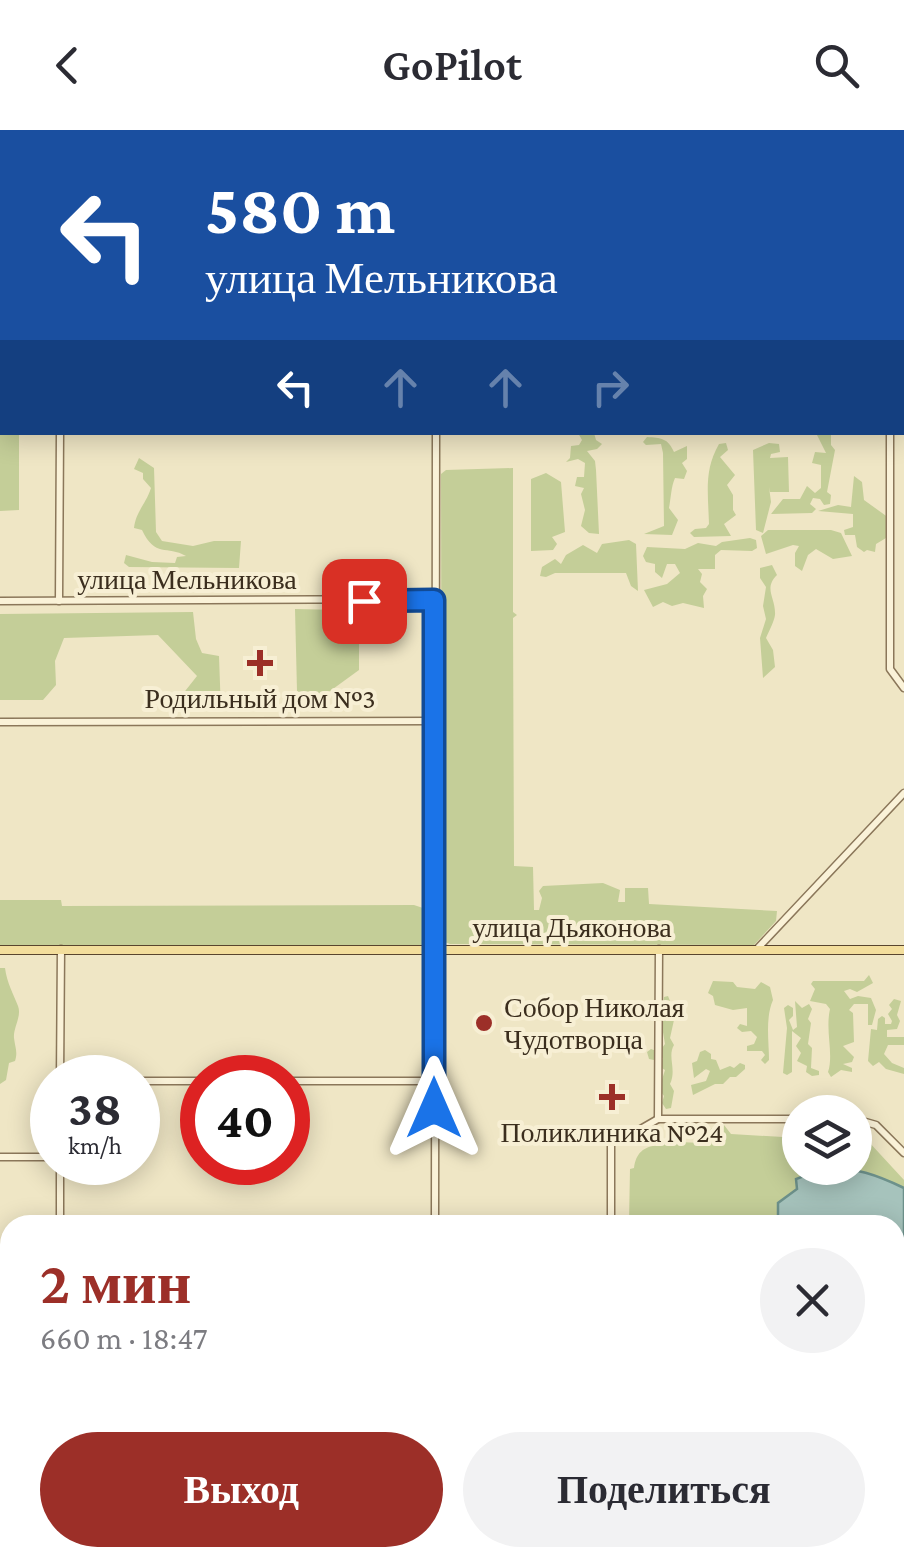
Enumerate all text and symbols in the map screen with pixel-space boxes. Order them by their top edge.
icon: back [40,38,95,93]
icon: search [809,38,864,93]
text: GoPilot [382,40,522,90]
icon: left [40,170,170,300]
text: 580 m [205,170,395,248]
text: улица Мельникова [205,253,558,303]
icon: left [268,360,323,415]
icon: ahead [373,360,428,415]
icon: ahead [478,360,533,415]
icon: right [583,360,638,415]
pin [322,559,407,644]
street label: улица Мельникова [77,564,297,595]
icon: arrive [337,574,392,629]
marker: Родильный дом №3 [247,650,273,676]
place label: Родильный дом №3 [145,683,376,714]
street label: улица Дьяконова [472,912,672,943]
place label: Собор Николая Чудотворца [504,992,685,1055]
marker: Собор Николая Чудотворца [473,1012,495,1034]
speed limit sign: 40 [180,1055,310,1185]
position arrow [382,1056,486,1160]
text: 38 [68,1080,122,1136]
marker: Поликлиника №24 [599,1084,625,1110]
map controls [782,1095,872,1185]
button: layers [782,1095,872,1185]
place label: Поликлиника №24 [500,1117,724,1148]
text: km/h [68,1132,122,1159]
button: close [760,1248,865,1353]
text: 2 мин [40,1249,191,1316]
text: 660 m · 18:47 [40,1320,207,1356]
button: Выход [40,1432,443,1547]
button: Поделиться [463,1432,865,1547]

